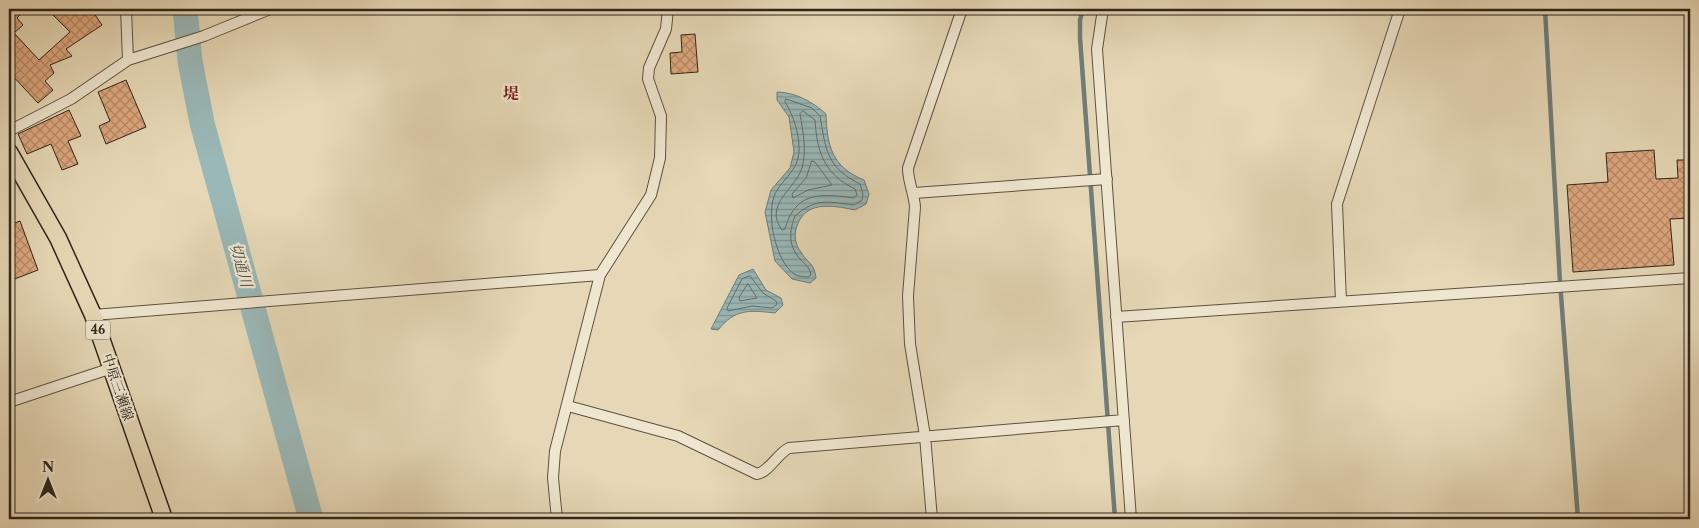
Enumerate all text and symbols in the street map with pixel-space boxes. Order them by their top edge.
district label: 堤 [503,83,519,103]
water label: 切通川 [226,241,257,291]
road number: 46 [86,320,110,340]
street label: 中原三瀬線 [98,351,138,423]
north arrow [22,456,72,506]
text: N [42,458,54,476]

